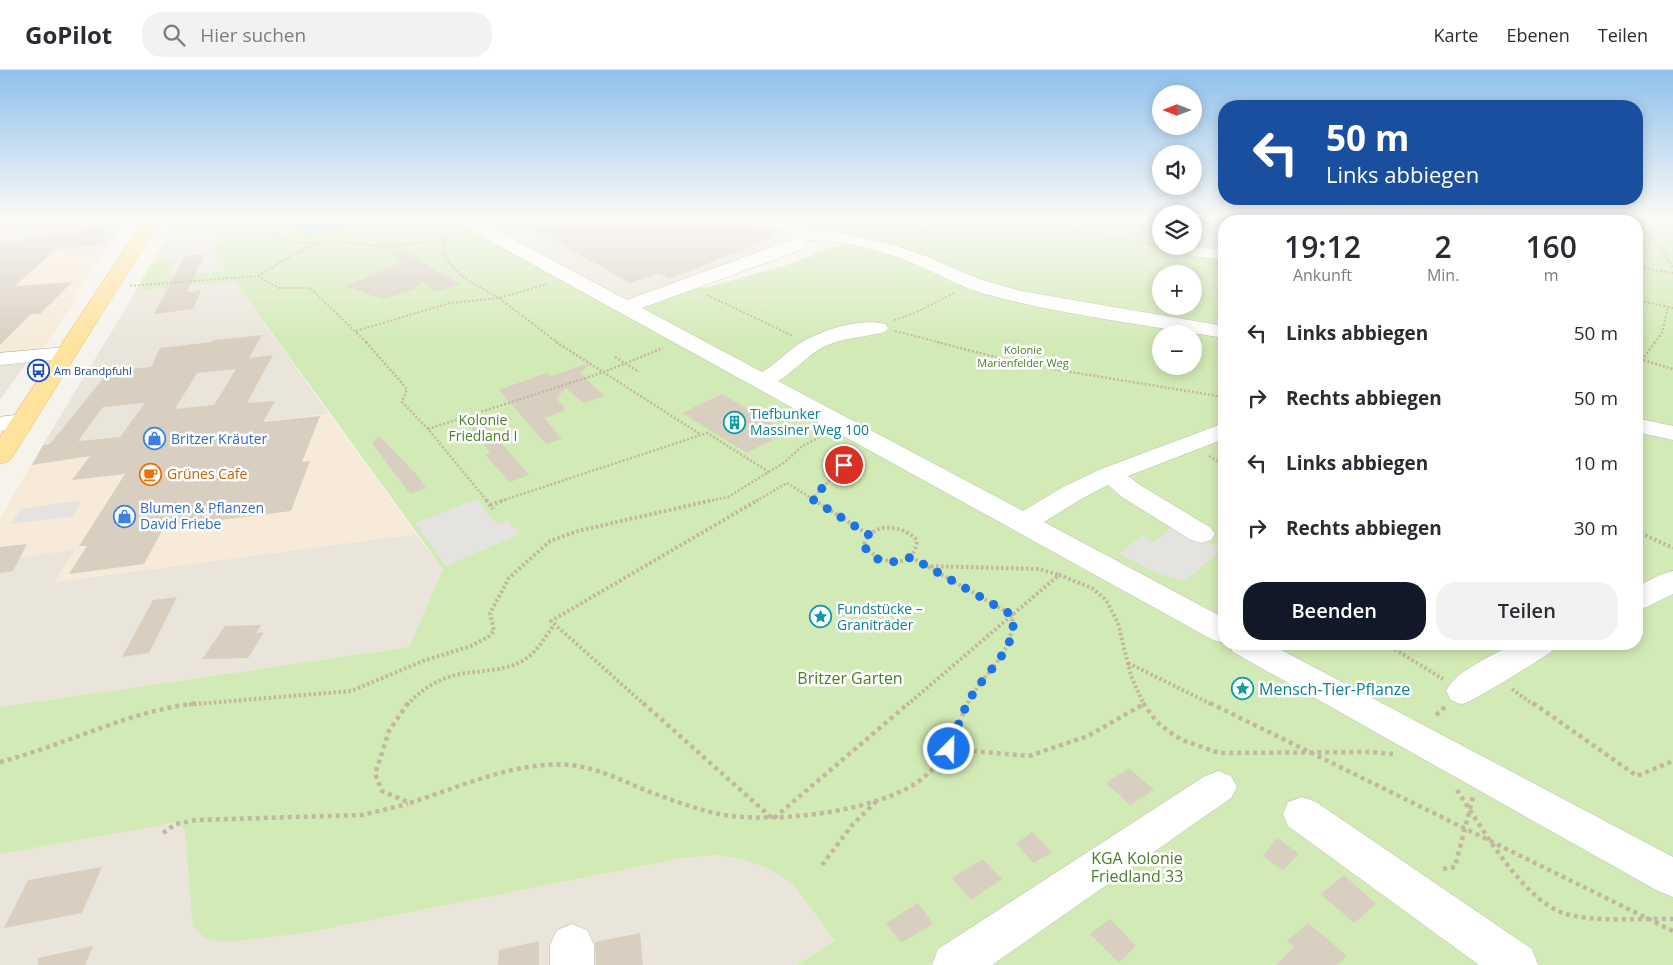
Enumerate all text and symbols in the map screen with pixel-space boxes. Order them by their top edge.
search box [142,12,492,57]
text: GoPilot [25,18,112,51]
icon: search [160,21,188,49]
text: Hier suchen [200,22,306,48]
text: Karte [1434,23,1478,47]
text: Ebenen [1506,23,1570,47]
text: Teilen [1598,23,1648,47]
north arrow [1152,85,1202,135]
map controls [1152,85,1202,375]
text: 50 m [1326,114,1409,161]
icon: left [1243,120,1308,185]
button: sound [1152,145,1202,195]
text: Links abbiegen [1326,159,1479,189]
button: layers [1152,205,1202,255]
text: 19:12 [1284,226,1361,267]
text: 2 [1435,226,1452,267]
text: 160 [1525,226,1577,267]
text: Ankunft [1293,264,1352,286]
text: Min. [1427,264,1459,286]
text: m [1544,264,1559,286]
button: + [1152,265,1202,315]
icon: left [1243,319,1271,347]
text: Links abbiegen [1286,320,1428,346]
text: 50 m [1574,320,1618,346]
button: − [1152,325,1202,375]
park label: Kolonie Marienfelder Weg [977,342,1069,370]
bus stop icon: Am Brandpfuhl [26,359,50,383]
place label: Am Brandpfuhl [54,363,132,378]
icon: right [1243,384,1271,412]
text: Rechts abbiegen [1286,385,1442,411]
text: 50 m [1574,385,1618,411]
place label: Tiefbunker Massiner Weg 100 [750,404,869,439]
park label: Kolonie Friedland I [449,410,517,445]
building icon: Tiefbunker Massiner Weg 100 [722,410,746,434]
shop icon: Britzer Kräuter [143,427,167,451]
place label: Britzer Kräuter [171,429,268,448]
pin [823,444,865,486]
icon: left [1243,449,1271,477]
text: Links abbiegen [1286,450,1428,476]
text: 10 m [1574,450,1618,476]
icon: arrive [830,451,858,479]
cafe icon: Grünes Cafe [139,462,163,486]
place label: Grünes Cafe [167,464,248,483]
place label: Blumen & Pflanzen David Friebe [140,498,264,533]
shop icon: Blumen & Pflanzen David Friebe [112,504,136,528]
icon: right [1243,514,1271,542]
text: Rechts abbiegen [1286,515,1442,541]
text: 30 m [1574,515,1618,541]
button: Beenden [1243,582,1426,640]
button: Teilen [1436,582,1618,640]
place label: Fundstücke – Graniträder [837,599,923,634]
place icon: Fundstücke – Graniträder [809,605,833,629]
park label: Britzer Garten [797,667,903,689]
place icon: Mensch-Tier-Pflanze [1231,677,1255,701]
place label: Mensch-Tier-Pflanze [1259,678,1410,700]
position arrow [922,722,974,774]
park label: KGA Kolonie Friedland 33 [1091,847,1183,887]

